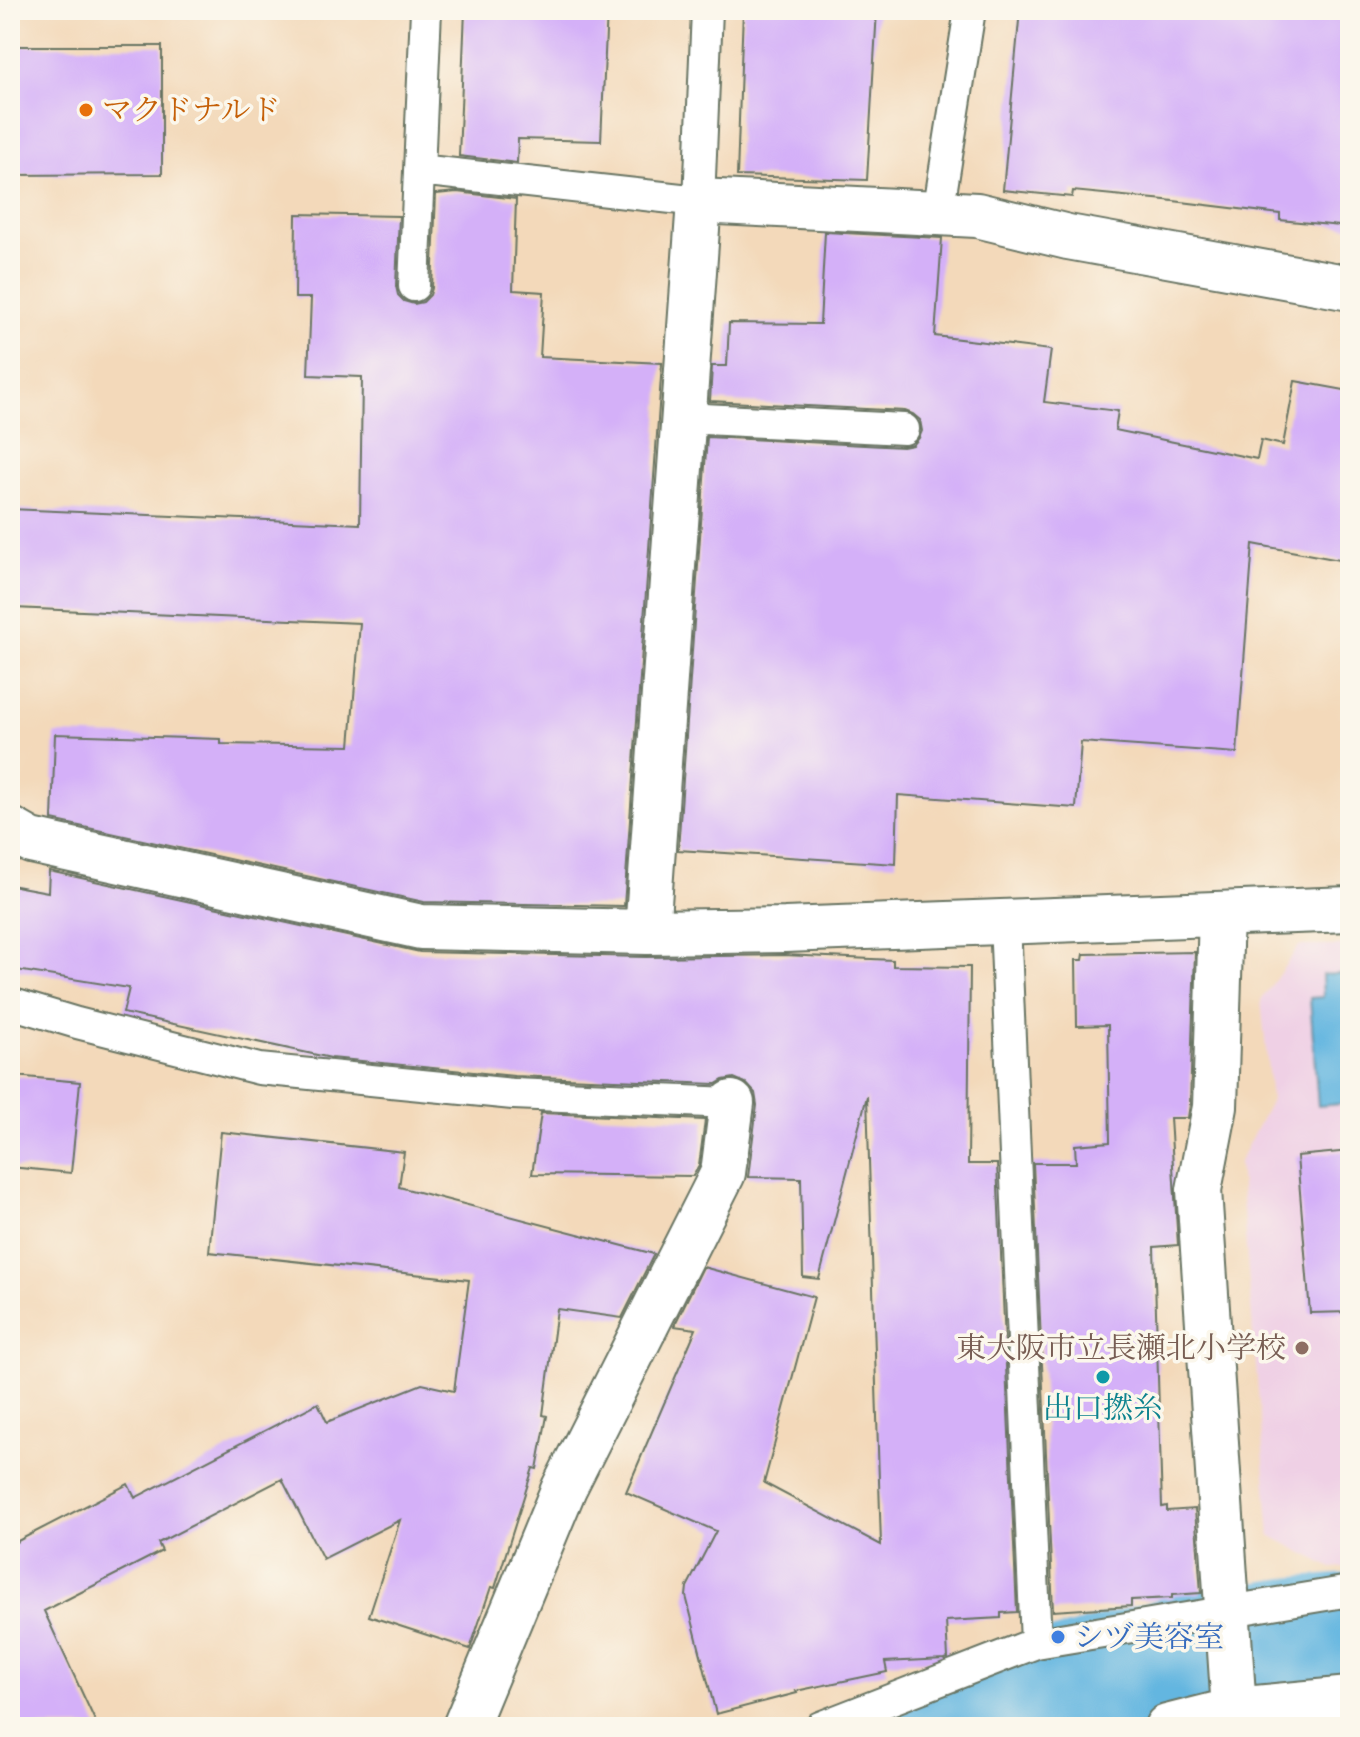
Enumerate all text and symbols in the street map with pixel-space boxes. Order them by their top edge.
place label: マクドナルド [102,92,281,128]
marker: マクドナルド [77,101,95,119]
place label: 東大阪市立長瀬北小学校 [956,1330,1286,1366]
marker: 東大阪市立長瀬北小学校 [1293,1339,1311,1357]
marker: 出口撚糸 [1094,1368,1112,1386]
place label: 出口撚糸 [1043,1390,1163,1426]
place label: シヅ美容室 [1074,1619,1224,1655]
marker: シヅ美容室 [1049,1628,1067,1646]

